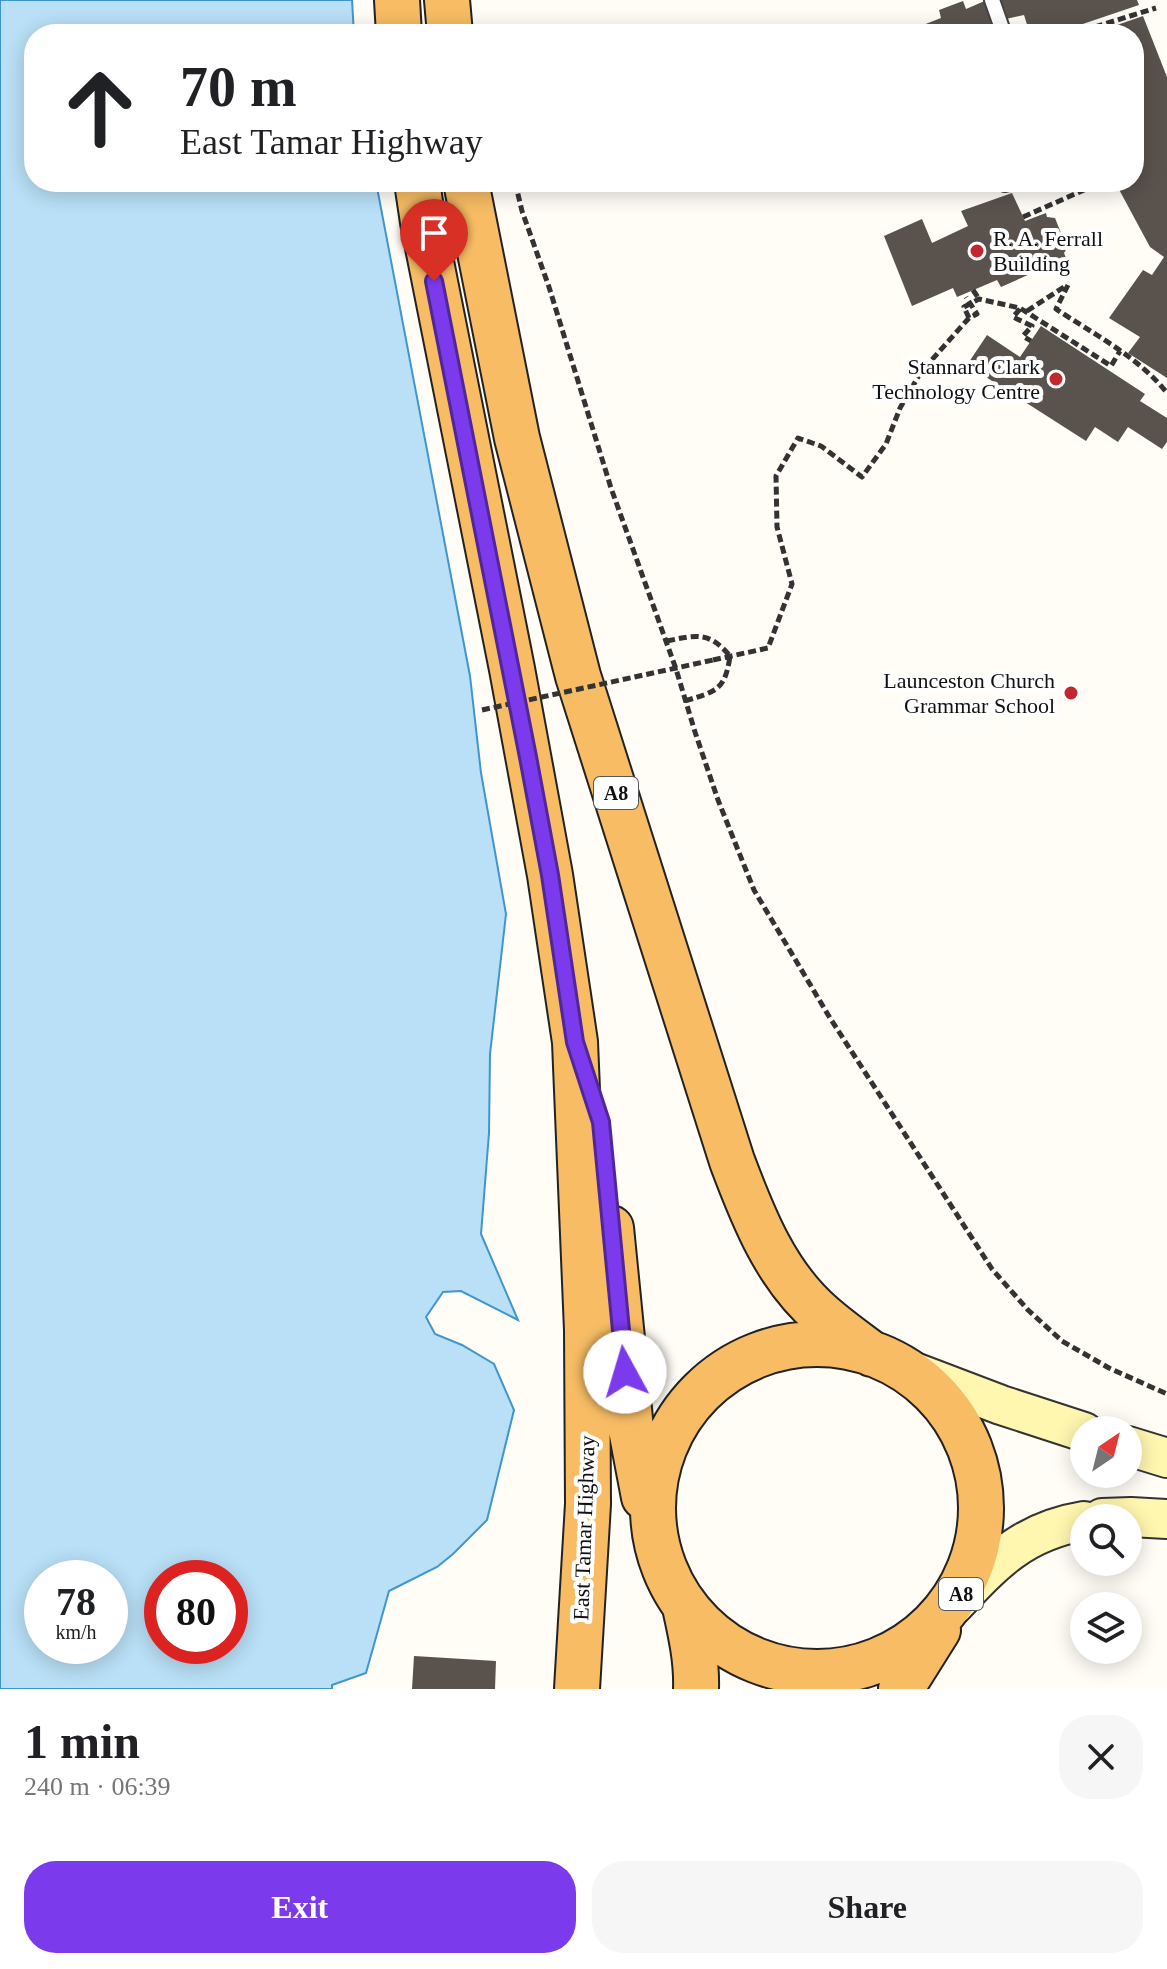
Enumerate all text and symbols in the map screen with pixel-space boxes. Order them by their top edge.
icon: ahead [48,56,152,160]
text: 70 m [180,56,297,118]
text: East Tamar Highway [180,122,483,162]
pin [400,199,468,281]
icon: arrive [412,211,456,255]
place label: R. A. Ferrall Building [993,226,1103,276]
marker: R. A. Ferrall Building [968,242,986,260]
place label: Stannard Clark Technology Centre [872,354,1040,404]
marker: Stannard Clark Technology Centre [1047,370,1065,388]
place label: Launceston Church Grammar School [883,668,1055,718]
marker: Launceston Church Grammar School [1062,684,1080,702]
road number: A8 [594,777,638,809]
position arrow [583,1330,667,1414]
north arrow [1070,1416,1142,1488]
map controls [1070,1416,1142,1664]
street label: East Tamar Highway [568,1435,600,1621]
button: search [1070,1504,1142,1576]
speed limit sign: 80 [144,1560,248,1664]
road number: A8 [939,1578,983,1610]
text: 78 [56,1579,96,1624]
button: layers [1070,1592,1142,1664]
text: km/h [55,1621,97,1643]
text: 1 min [24,1715,140,1768]
button: close [1059,1715,1143,1799]
text: 240 m · 06:39 [24,1772,171,1801]
button: Exit [24,1861,576,1953]
button: Share [592,1861,1143,1953]

